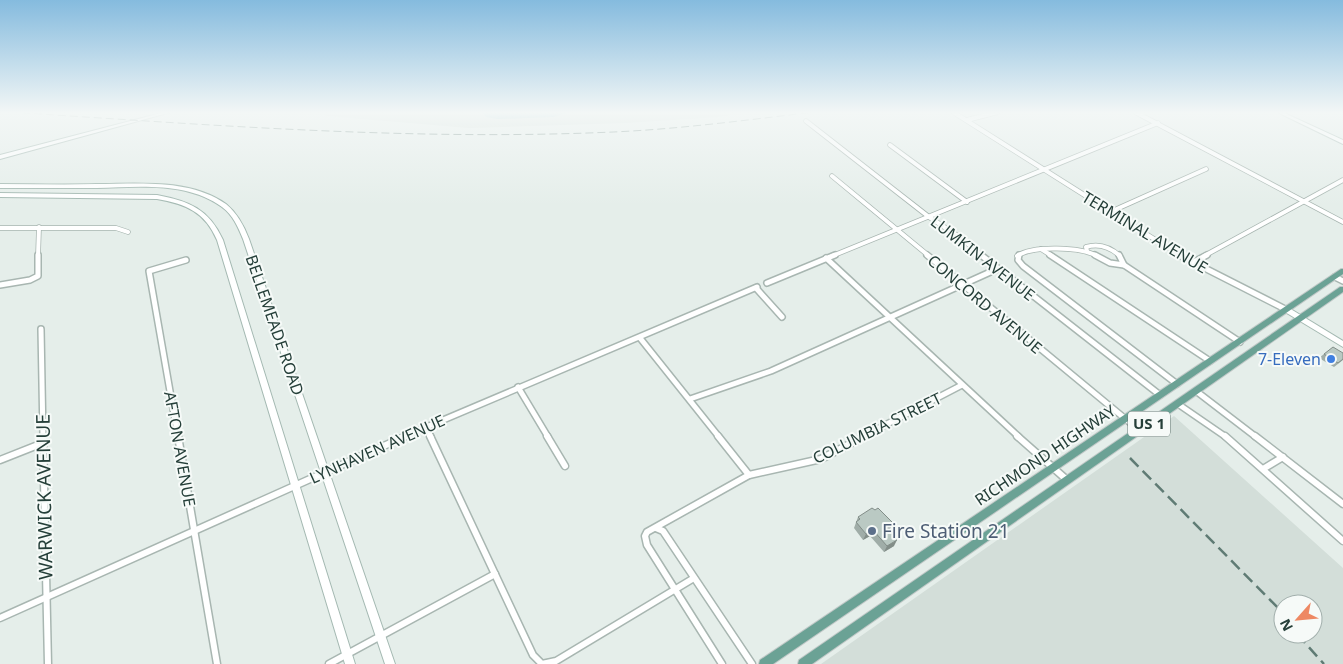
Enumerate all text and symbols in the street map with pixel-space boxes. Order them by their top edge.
street label: TERMINAL AVENUE [1078,186,1212,278]
street label: LUMKIN AVENUE [926,210,1040,306]
street label: CONCORD AVENUE [923,249,1047,359]
street label: BELLEMEADE ROAD [241,252,309,398]
place label: 7-Eleven [1258,348,1321,370]
marker: 7-Eleven [1325,353,1337,365]
street label: COLUMBIA STREET [809,387,945,469]
street label: AFTON AVENUE [159,390,201,508]
street label: RICHMOND HIGHWAY [970,399,1121,510]
street label: LYNHAVEN AVENUE [306,409,448,489]
road number: US 1 [1128,412,1170,436]
street label: WARWICK AVENUE [30,414,58,580]
place label: Fire Station 21 [882,518,1010,544]
marker: Fire Station 21 [866,525,878,537]
north arrow [1273,594,1323,644]
text: N [1275,616,1297,635]

